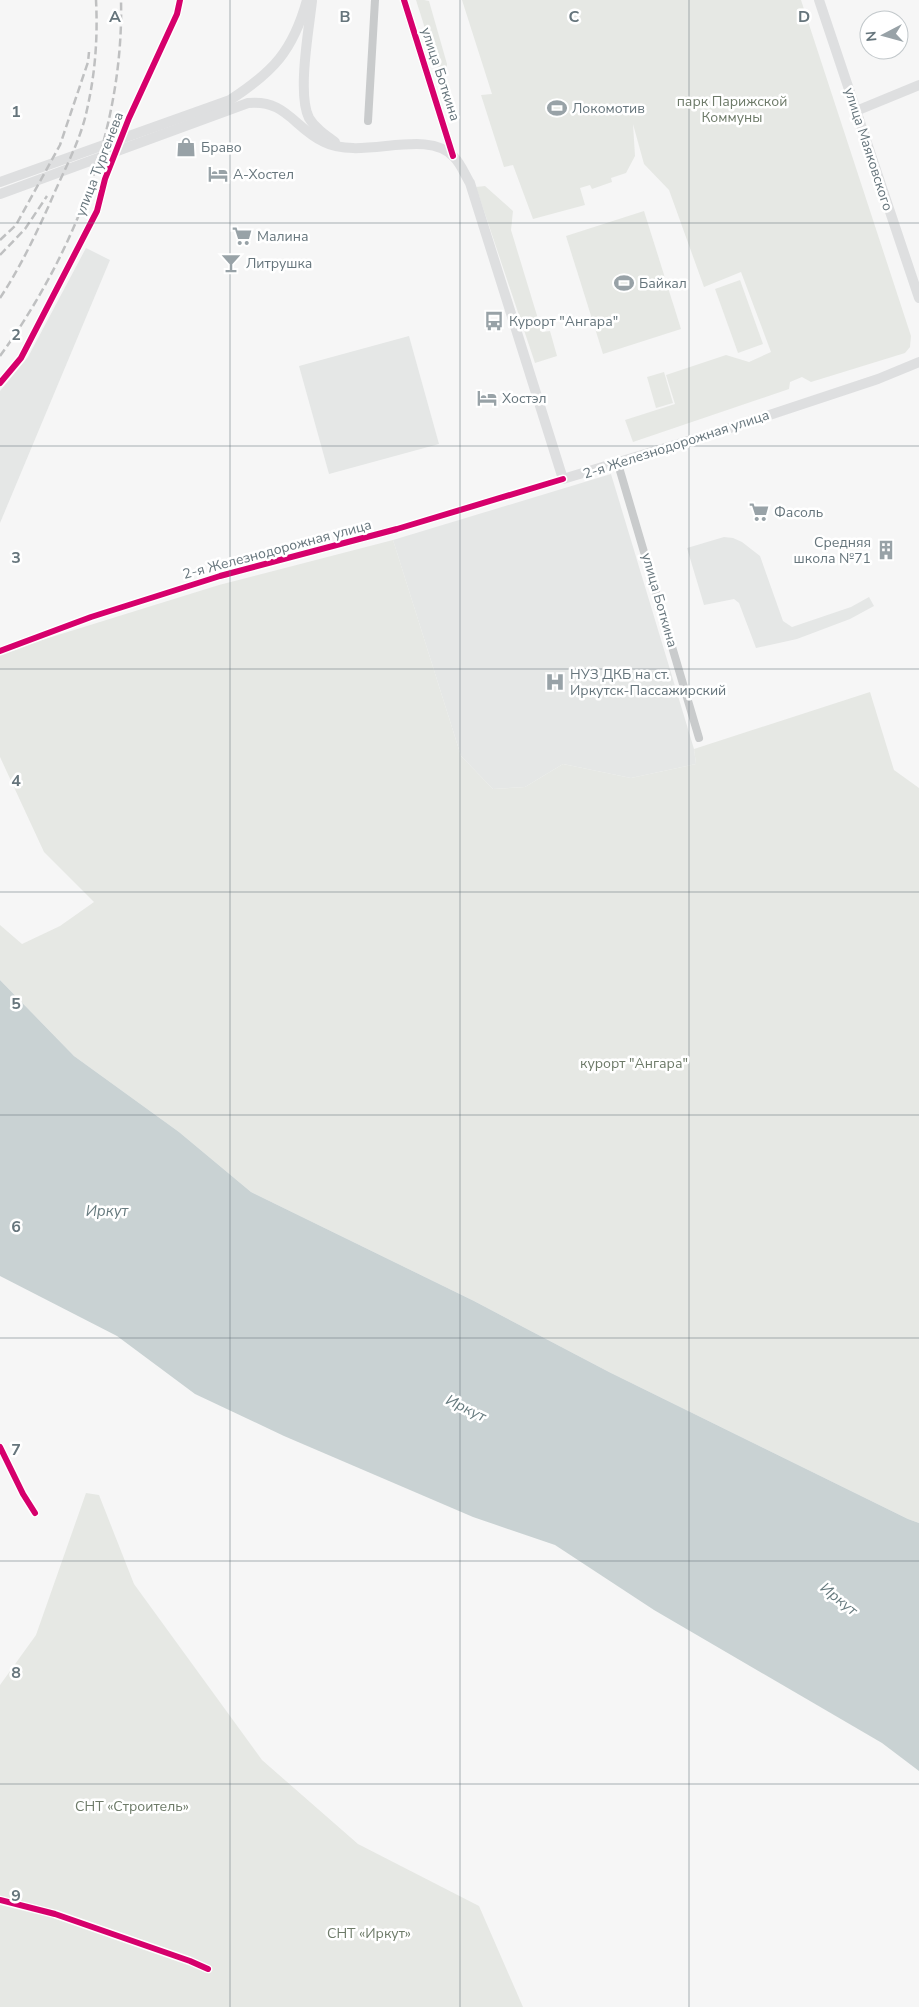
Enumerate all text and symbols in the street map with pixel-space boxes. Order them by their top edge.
text: A [109,6,121,28]
text: B [339,6,351,28]
text: C [569,6,580,28]
text: D [798,6,810,28]
north arrow [859,10,909,60]
street label: улица Боткина [416,25,465,123]
text: N [862,30,882,43]
street label: улица Маяковского [840,85,897,213]
park label: парк Парижской Коммуны [677,92,787,127]
sports icon: Локомотив [546,97,568,119]
place label: Локомотив [572,99,645,118]
text: 1 [11,101,21,123]
street label: улица Тургенева [71,109,128,219]
shop icon: Браво [175,136,197,158]
place label: Браво [201,138,242,157]
hotel icon: А-Хостел [207,163,229,185]
place label: А-Хостел [233,165,294,184]
supermarket icon: Малина [231,225,253,247]
place label: Малина [257,227,309,246]
bar icon: Литрушка [220,252,242,274]
place label: Литрушка [246,254,312,273]
sports icon: Байкал [613,272,635,294]
place label: Байкал [639,274,687,293]
bus stop icon: Курорт "Ангара" [483,310,505,332]
place label: Курорт "Ангара" [509,312,618,331]
text: 2 [11,324,21,346]
hotel icon: Хостэл [476,387,498,409]
place label: Хостэл [502,389,547,408]
street label: 2-я Железнодорожная улица [581,405,772,484]
supermarket icon: Фасоль [748,501,770,523]
place label: Фасоль [774,503,823,522]
street label: 2-я Железнодорожная улица [181,515,374,584]
place label: Средняя школа №71 [794,533,871,568]
building icon: Средняя школа №71 [875,539,897,561]
text: 3 [11,547,21,569]
street label: улица Боткина [637,551,682,650]
place label: НУЗ ДКБ на ст. Иркутск-Пассажирский [570,665,726,700]
hospital icon: НУЗ ДКБ на ст. Иркутск-Пассажирский [544,671,566,693]
text: 4 [11,770,21,792]
text: 5 [11,993,21,1015]
park label: курорт "Ангара" [580,1054,688,1073]
water label: Иркут [86,1201,130,1221]
text: 6 [11,1216,21,1238]
water label: Иркут [443,1390,491,1427]
text: 7 [11,1439,21,1461]
water label: Иркут [816,1578,863,1621]
text: 8 [11,1662,21,1684]
park label: СНТ «Строитель» [75,1797,189,1816]
text: 9 [11,1885,21,1907]
park label: СНТ «Иркут» [327,1924,411,1943]

